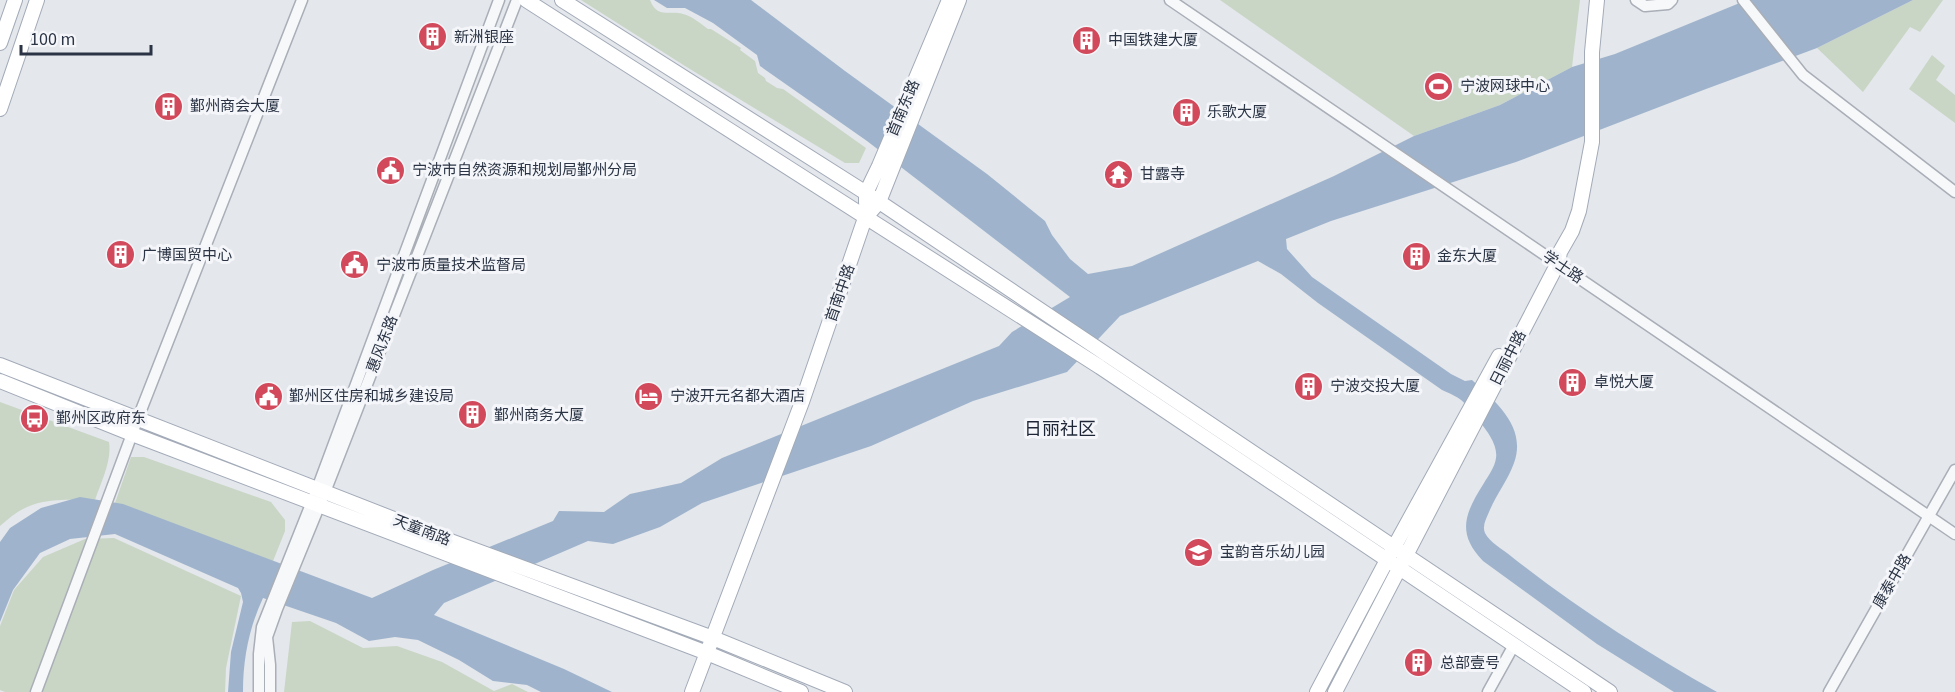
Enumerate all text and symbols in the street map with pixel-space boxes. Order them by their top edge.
scale bar [21,18,152,56]
building icon: 新洲银座 [417,21,449,53]
building icon: 中国铁建大厦 [1071,24,1103,56]
text: 100 m [30,27,75,52]
place label: 新洲银座 [454,27,514,48]
place label: 中国铁建大厦 [1108,30,1198,51]
sports icon: 宁波网球中心 [1423,70,1455,102]
street label: 首南东路 [882,76,925,140]
place label: 宁波网球中心 [1460,76,1550,97]
building icon: 鄞州商会大厦 [153,90,185,122]
place label: 鄞州商会大厦 [190,96,280,117]
building icon: 乐歌大厦 [1170,96,1202,128]
place label: 乐歌大厦 [1207,102,1267,123]
public building icon: 宁波市自然资源和规划局鄞州分局 [375,154,407,186]
temple icon: 甘露寺 [1103,158,1135,190]
place label: 宁波市自然资源和规划局鄞州分局 [412,160,637,181]
place label: 甘露寺 [1140,164,1185,185]
building icon: 广博国贸中心 [105,239,137,271]
building icon: 金东大厦 [1400,240,1432,272]
place label: 广博国贸中心 [142,245,232,266]
place label: 金东大厦 [1437,246,1497,267]
street label: 学士路 [1538,246,1587,289]
public building icon: 宁波市质量技术监督局 [339,249,371,281]
place label: 宁波市质量技术监督局 [376,255,526,276]
street label: 首南中路 [821,261,860,325]
street label: 惠风东路 [362,312,403,376]
street label: 日丽中路 [1485,327,1531,390]
building icon: 卓悦大厦 [1557,366,1589,398]
building icon: 宁波交投大厦 [1293,370,1325,402]
place label: 卓悦大厦 [1594,372,1654,393]
place label: 宁波交投大厦 [1330,376,1420,397]
public building icon: 鄞州区住房和城乡建设局 [252,380,284,412]
hotel icon: 宁波开元名都大酒店 [633,380,665,412]
place label: 鄞州区住房和城乡建设局 [289,386,454,407]
place label: 宁波开元名都大酒店 [670,386,805,407]
building icon: 鄞州商务大厦 [457,399,489,431]
bus stop icon: 鄞州区政府东 [19,402,51,434]
place label: 鄞州商务大厦 [494,405,584,426]
place label: 鄞州区政府东 [56,408,146,429]
district label: 日丽社区 [1024,417,1096,442]
street label: 天童南路 [390,510,454,551]
school or university icon: 宝韵音乐幼儿园 [1183,536,1215,568]
place label: 宝韵音乐幼儿园 [1220,542,1325,563]
street label: 康泰中路 [1868,550,1917,612]
building icon: 总部壹号 [1403,647,1435,679]
place label: 总部壹号 [1440,653,1500,674]

